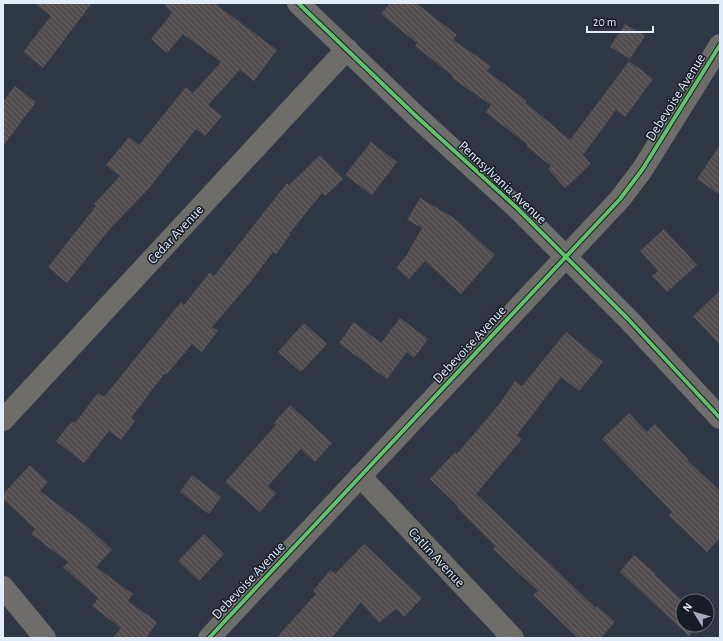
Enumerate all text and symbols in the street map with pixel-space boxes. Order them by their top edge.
scale bar [587,8,653,34]
text: 20 m [593,16,616,28]
street label: Debevoise Avenue [643,51,708,144]
street label: Pennsylvania Avenue [456,139,549,227]
street label: Cedar Avenue [145,203,206,267]
street label: Debevoise Avenue [431,303,509,386]
street label: Catlin Avenue [405,525,467,590]
street label: Debevoise Avenue [210,539,288,622]
north arrow [675,593,715,633]
text: N [681,601,694,614]

